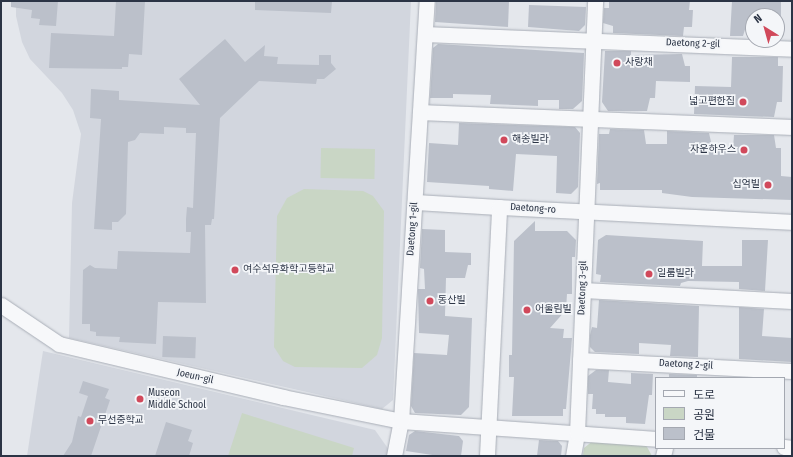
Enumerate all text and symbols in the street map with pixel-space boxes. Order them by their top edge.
north arrow [745,8,785,48]
text: N [752,12,765,26]
street label: Daetong 2-gil [666,37,720,51]
place label: 사랑채 [625,57,653,69]
marker: 사랑채 [612,58,622,68]
place label: 넓고편한집 [689,96,735,108]
marker: 넓고편한집 [738,97,748,107]
place label: 해송빌라 [512,134,549,146]
marker: 해송빌라 [499,135,509,145]
place label: 자운하우스 [690,144,736,156]
marker: 자운하우스 [739,145,749,155]
place label: 십억빌 [732,179,760,191]
marker: 십억빌 [763,180,773,190]
street label: Daetong-ro [510,201,556,217]
street label: Daetong 1-gil [405,202,421,256]
street label: Daetong 3-gil [576,261,590,315]
place label: 여수석유화학고등학교 [243,264,335,276]
marker: 여수석유화학고등학교 [230,265,240,275]
place label: 일룸빌라 [657,268,694,280]
marker: 일룸빌라 [644,269,654,279]
place label: 동산빌 [438,295,466,307]
marker: 동산빌 [425,296,435,306]
place label: 어울림빌 [535,304,572,316]
marker: 어울림빌 [522,305,532,315]
street label: Daetong 2-gil [659,358,713,372]
street label: Joeun-gil [176,367,214,387]
legend [655,377,785,449]
place label: Museon Middle School [148,387,206,410]
text: 도로 [693,388,715,402]
marker: Museon Middle School [135,394,145,404]
text: 공원 [693,408,715,422]
place label: 무선중학교 [98,415,144,427]
marker: 무선중학교 [85,416,95,426]
text: 건물 [693,428,715,442]

